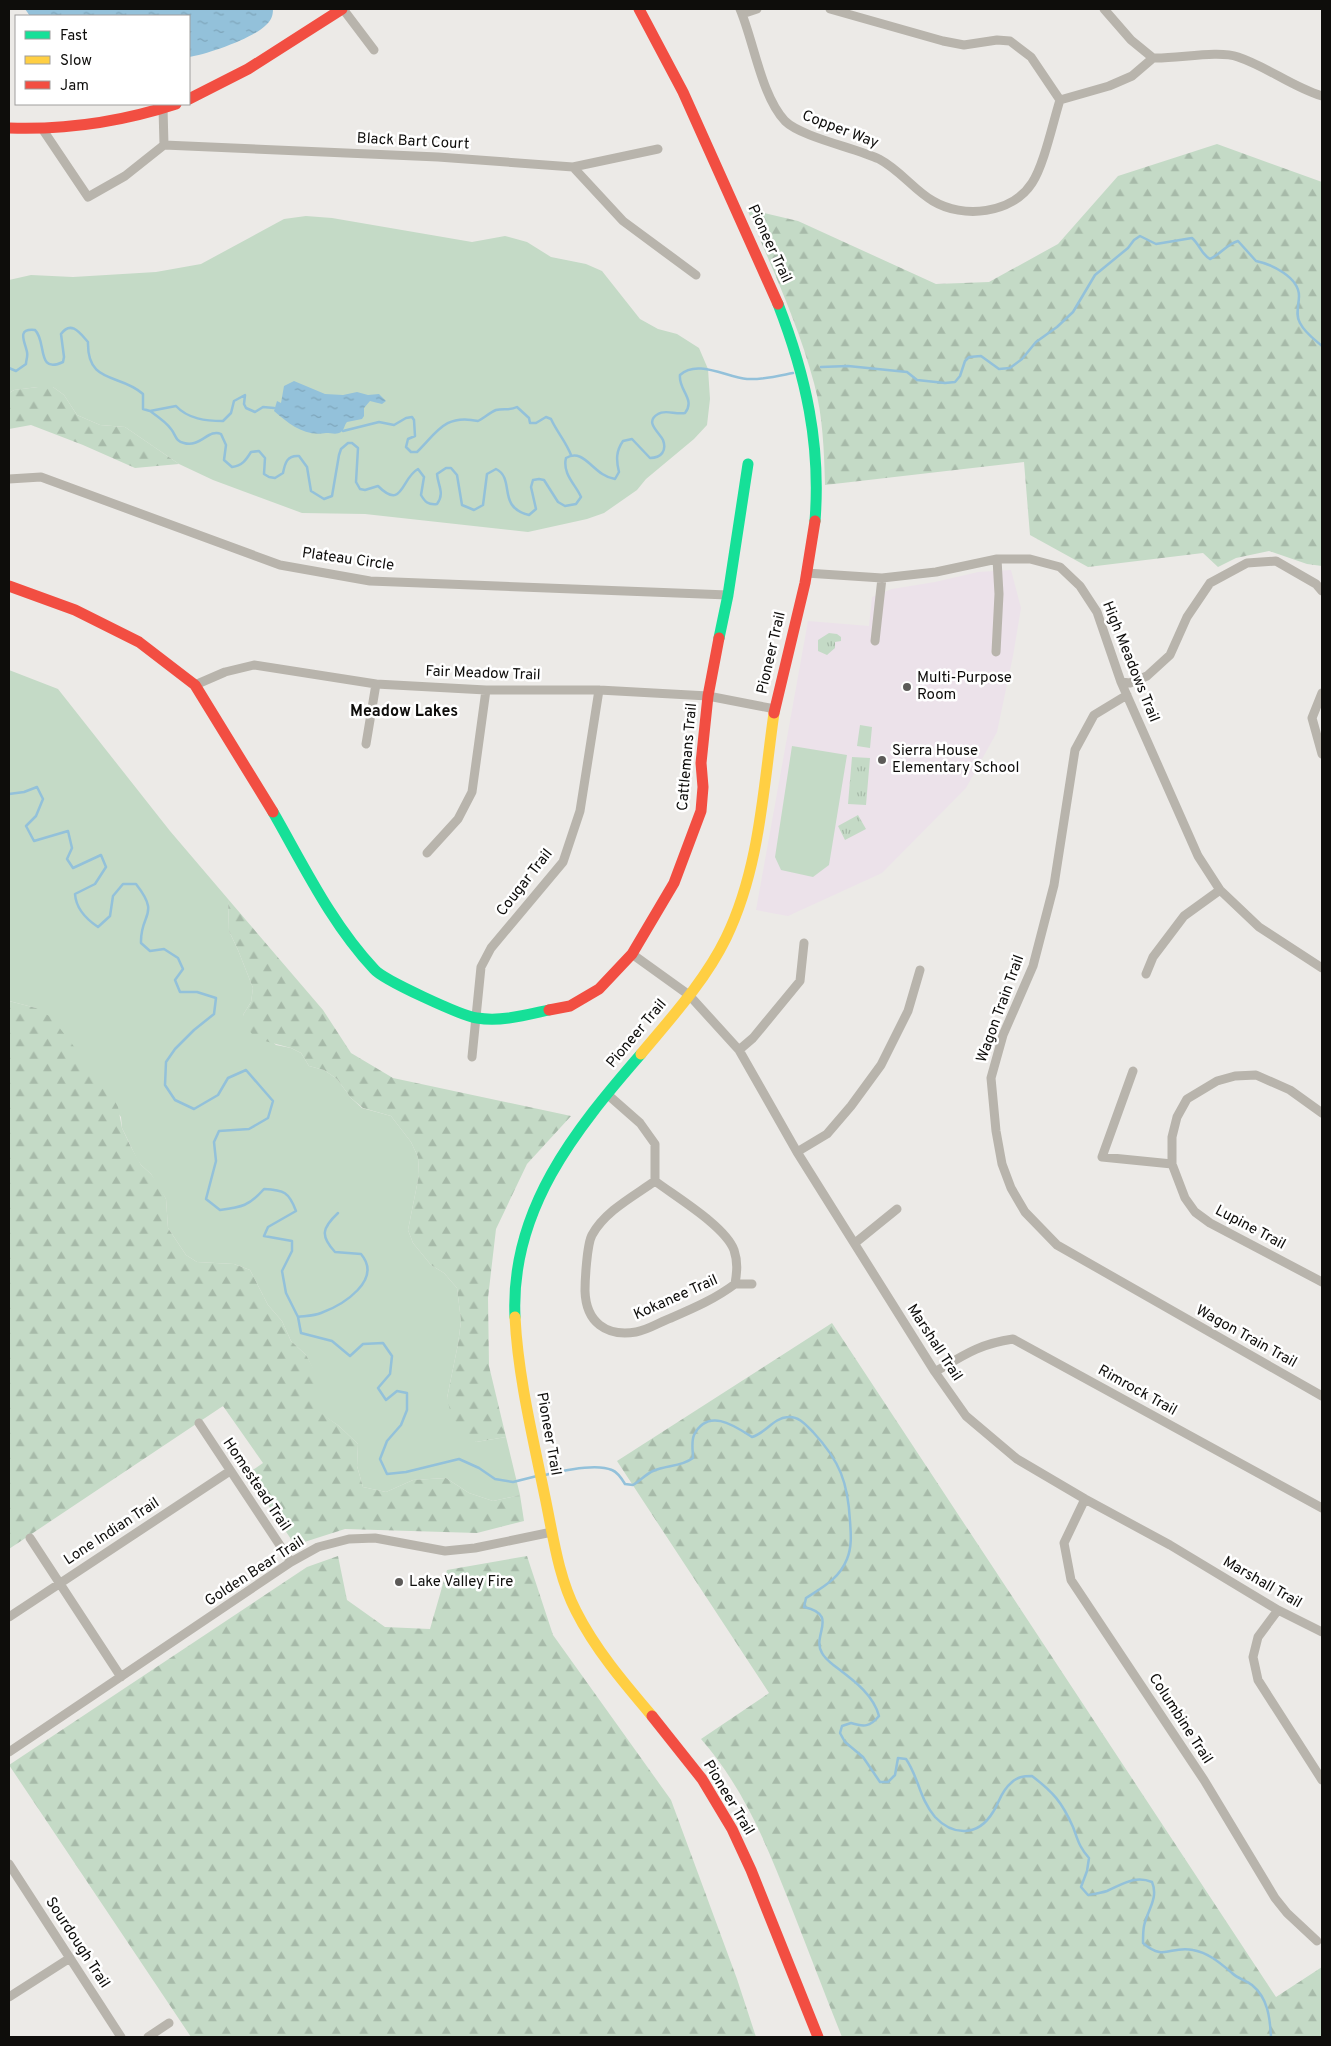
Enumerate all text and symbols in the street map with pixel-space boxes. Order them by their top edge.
legend [15,15,190,105]
text: Fast [60,27,88,46]
text: Slow [60,52,92,71]
text: Jam [60,77,89,96]
street label: Copper Way [799,107,881,153]
street label: Black Bart Court [356,130,470,154]
street label: Pioneer Trail [743,202,795,286]
street label: Plateau Circle [301,544,395,576]
street label: High Meadows Trail [1097,599,1163,725]
street label: Pioneer Trail [753,610,791,696]
street label: Fair Meadow Trail [425,662,541,686]
place label: Multi-Purpose Room [917,669,1012,705]
marker: Multi-Purpose Room [901,681,913,693]
district label: Meadow Lakes [350,702,458,722]
street label: Cattlemans Trail [674,702,702,812]
place label: Sierra House Elementary School [892,742,1019,778]
marker: Sierra House Elementary School [876,754,888,766]
street label: Cougar Trail [493,845,557,921]
street label: Wagon Train Trail [973,953,1029,1065]
street label: Pioneer Trail [603,996,671,1072]
street label: Lupine Trail [1211,1201,1289,1255]
street label: Kokanee Trail [631,1271,721,1325]
street label: Marshall Trail [902,1301,966,1385]
street label: Wagon Train Trail [1192,1301,1300,1373]
street label: Rimrock Trail [1094,1361,1180,1421]
street label: Pioneer Trail [531,1391,565,1477]
street label: Homestead Trail [218,1435,294,1535]
street label: Lone Indian Trail [61,1494,163,1570]
street label: Golden Bear Trail [202,1533,308,1611]
street label: Marshall Trail [1219,1553,1305,1613]
place label: Lake Valley Fire [409,1573,513,1592]
marker: Lake Valley Fire [393,1576,405,1588]
street label: Columbine Trail [1144,1670,1216,1768]
street label: Pioneer Trail [698,1757,758,1839]
street label: Sourdough Trail [41,1894,113,1992]

